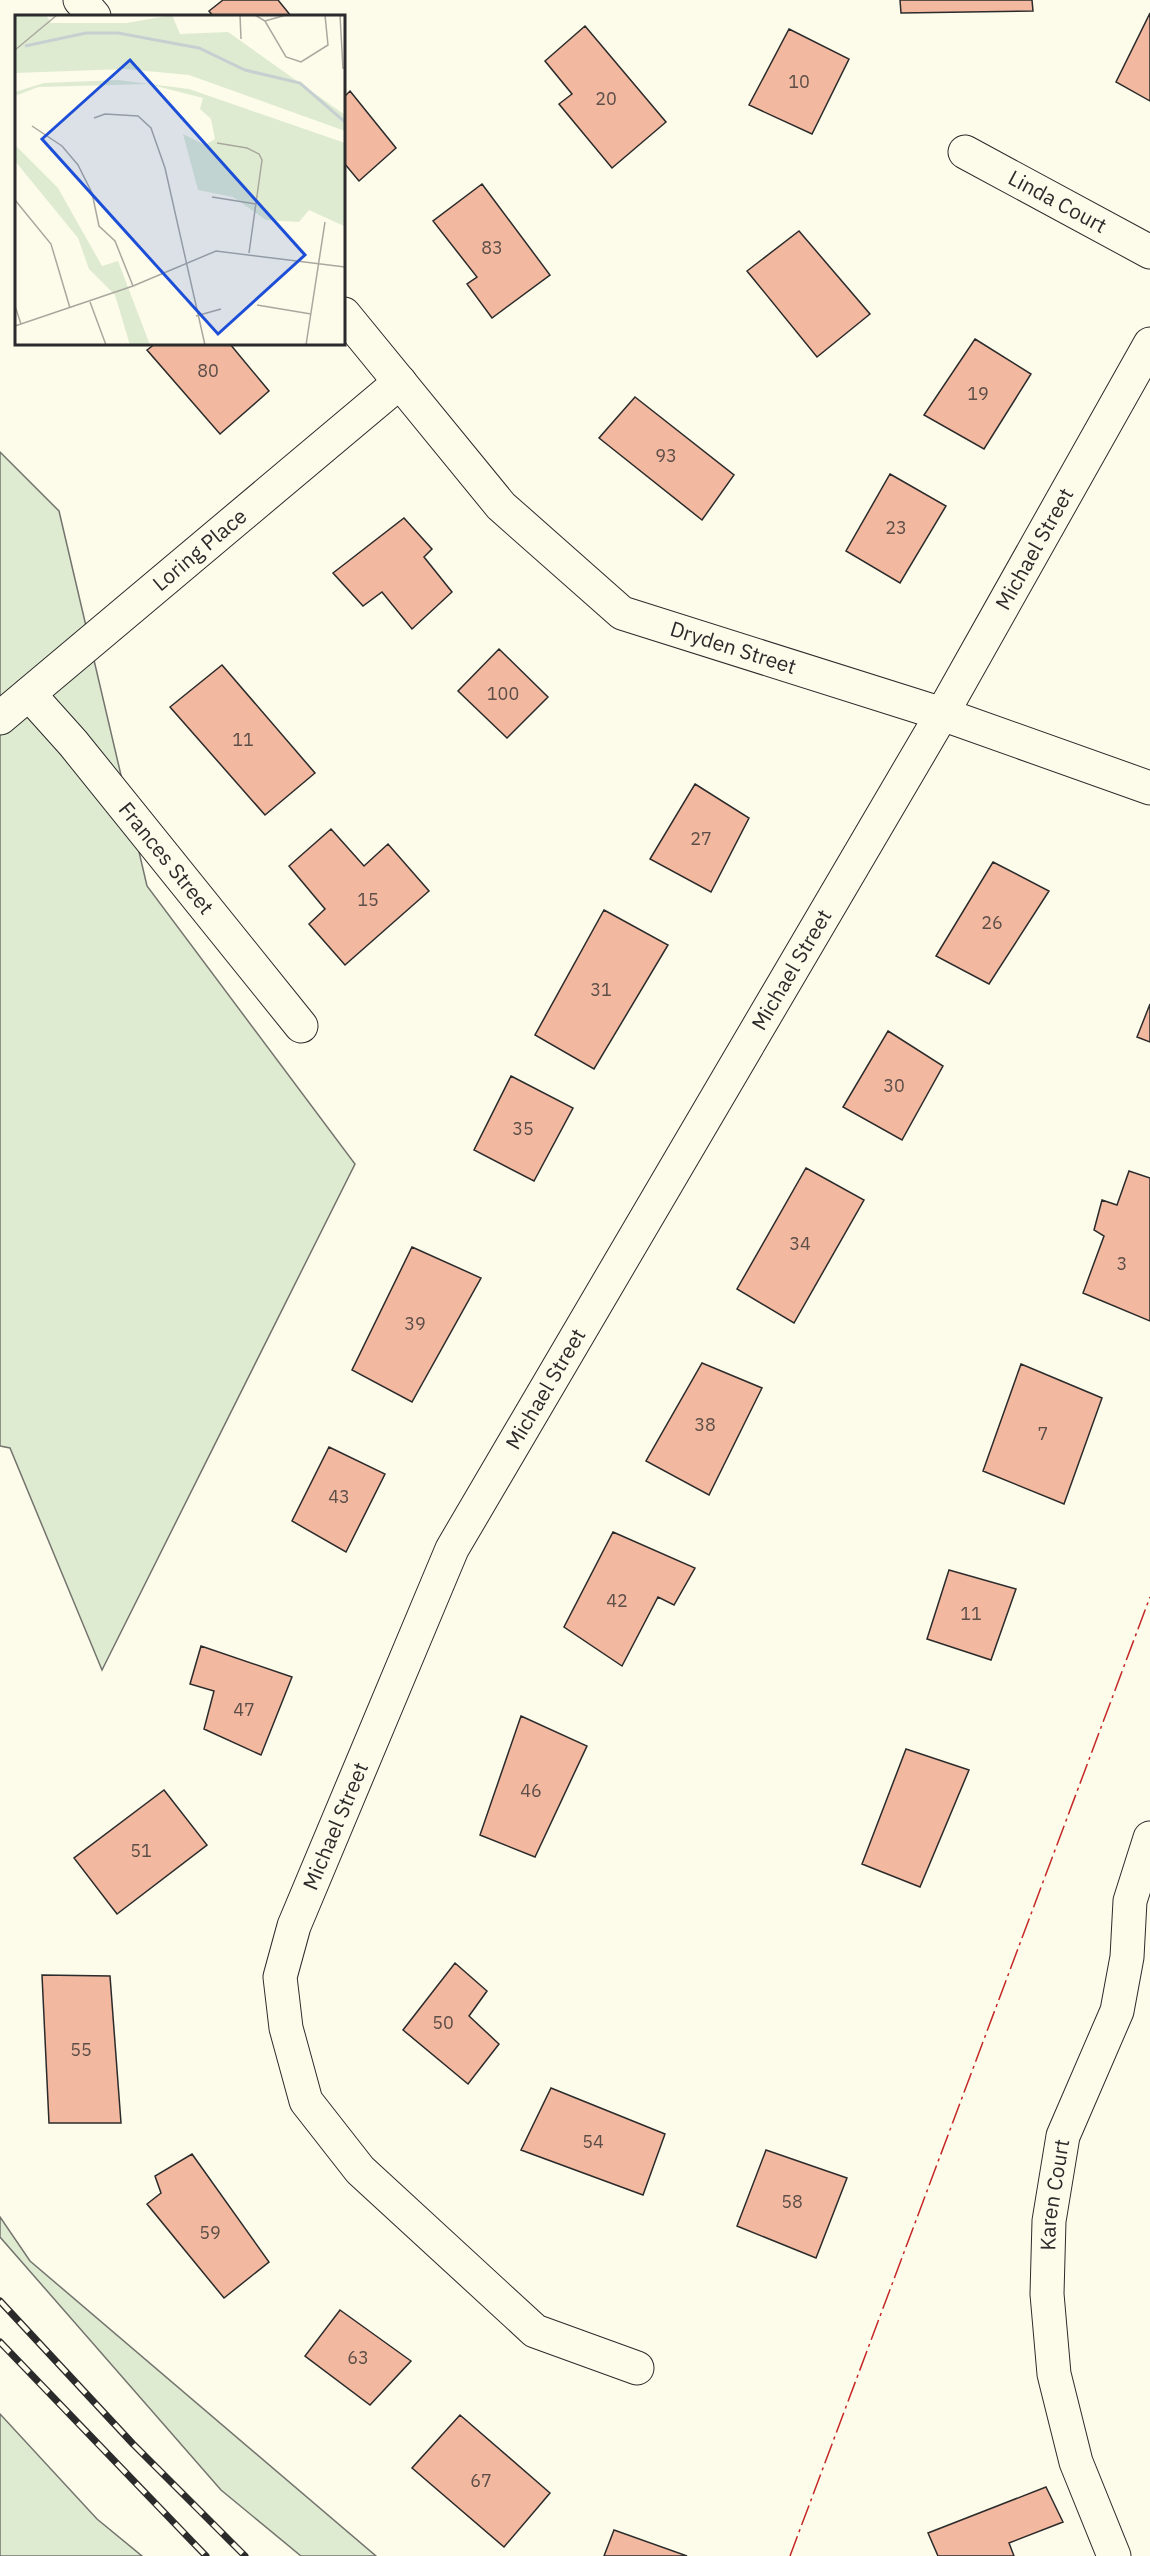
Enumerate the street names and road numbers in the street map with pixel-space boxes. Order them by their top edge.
street label: Linda Court [1004,163,1112,239]
street label: Michael Street [988,482,1079,615]
street label: Loring Place [146,502,252,597]
street label: Dryden Street [667,614,800,680]
street label: Frances Street [113,796,221,920]
street label: Michael Street [744,904,837,1035]
street label: Michael Street [499,1323,591,1454]
street label: Michael Street [296,1758,374,1894]
street label: Karen Court [1033,2137,1075,2251]

